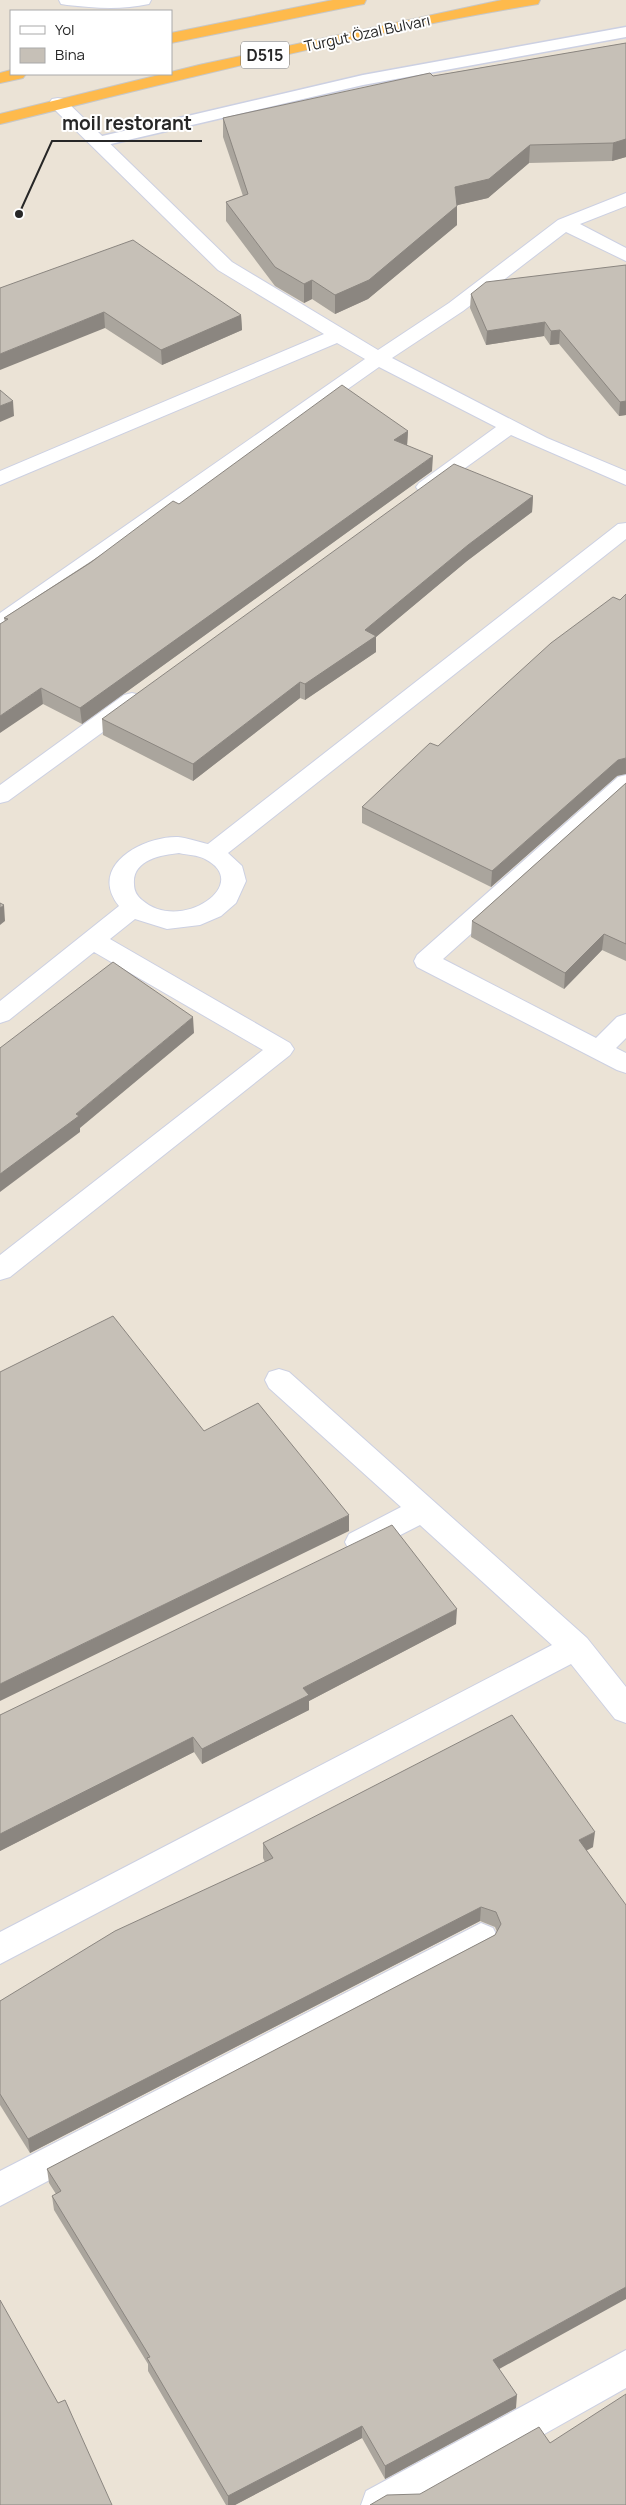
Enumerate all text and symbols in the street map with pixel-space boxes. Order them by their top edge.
street label: Turgut Özal Bulvarı [302,9,432,57]
legend [10,10,172,75]
text: Yol [55,19,75,40]
road number: D515 [241,42,289,68]
text: Bina [55,44,85,65]
callout: moil restorant [52,107,202,141]
text: moil restorant [62,110,192,136]

